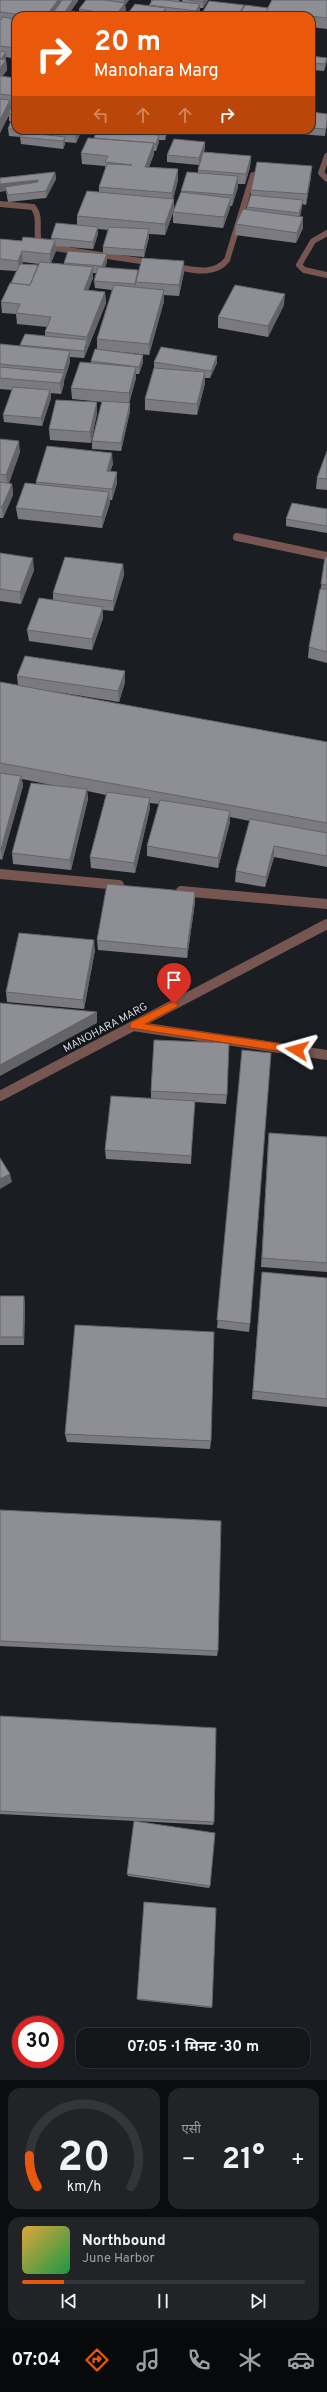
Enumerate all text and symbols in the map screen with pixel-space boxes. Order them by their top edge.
text: 20 m [94,25,161,61]
icon: right [28,28,80,80]
text: Manohara Marg [94,60,219,83]
icon: left [90,104,112,126]
icon: ahead [132,104,154,126]
icon: ahead [174,104,196,126]
icon: right [216,104,238,126]
pin [157,963,191,1004]
icon: arrive [163,969,185,991]
street label: MANOHARA MARG [61,1000,150,1056]
position arrow [276,1029,318,1071]
speed limit sign: 30 [12,2016,64,2068]
text: 07:05 · 1 मिनट · 30 m [127,2038,259,2057]
text: एसी [182,2122,201,2138]
text: 20 [57,2132,110,2185]
text: 21° [222,2142,265,2179]
text: − [182,2147,196,2174]
text: + [291,2147,305,2174]
text: km/h [66,2177,101,2195]
text: Northbound [82,2232,166,2251]
text: June Harbor [82,2251,155,2267]
icon: previous [58,2290,80,2312]
icon: pause [152,2290,174,2312]
icon: next [247,2290,269,2312]
icon: directions [83,2346,111,2374]
icon: music [134,2346,162,2374]
icon: phone [185,2346,213,2374]
icon: climate [236,2346,264,2374]
icon: car [287,2346,315,2374]
text: 07:04 [12,2349,60,2372]

